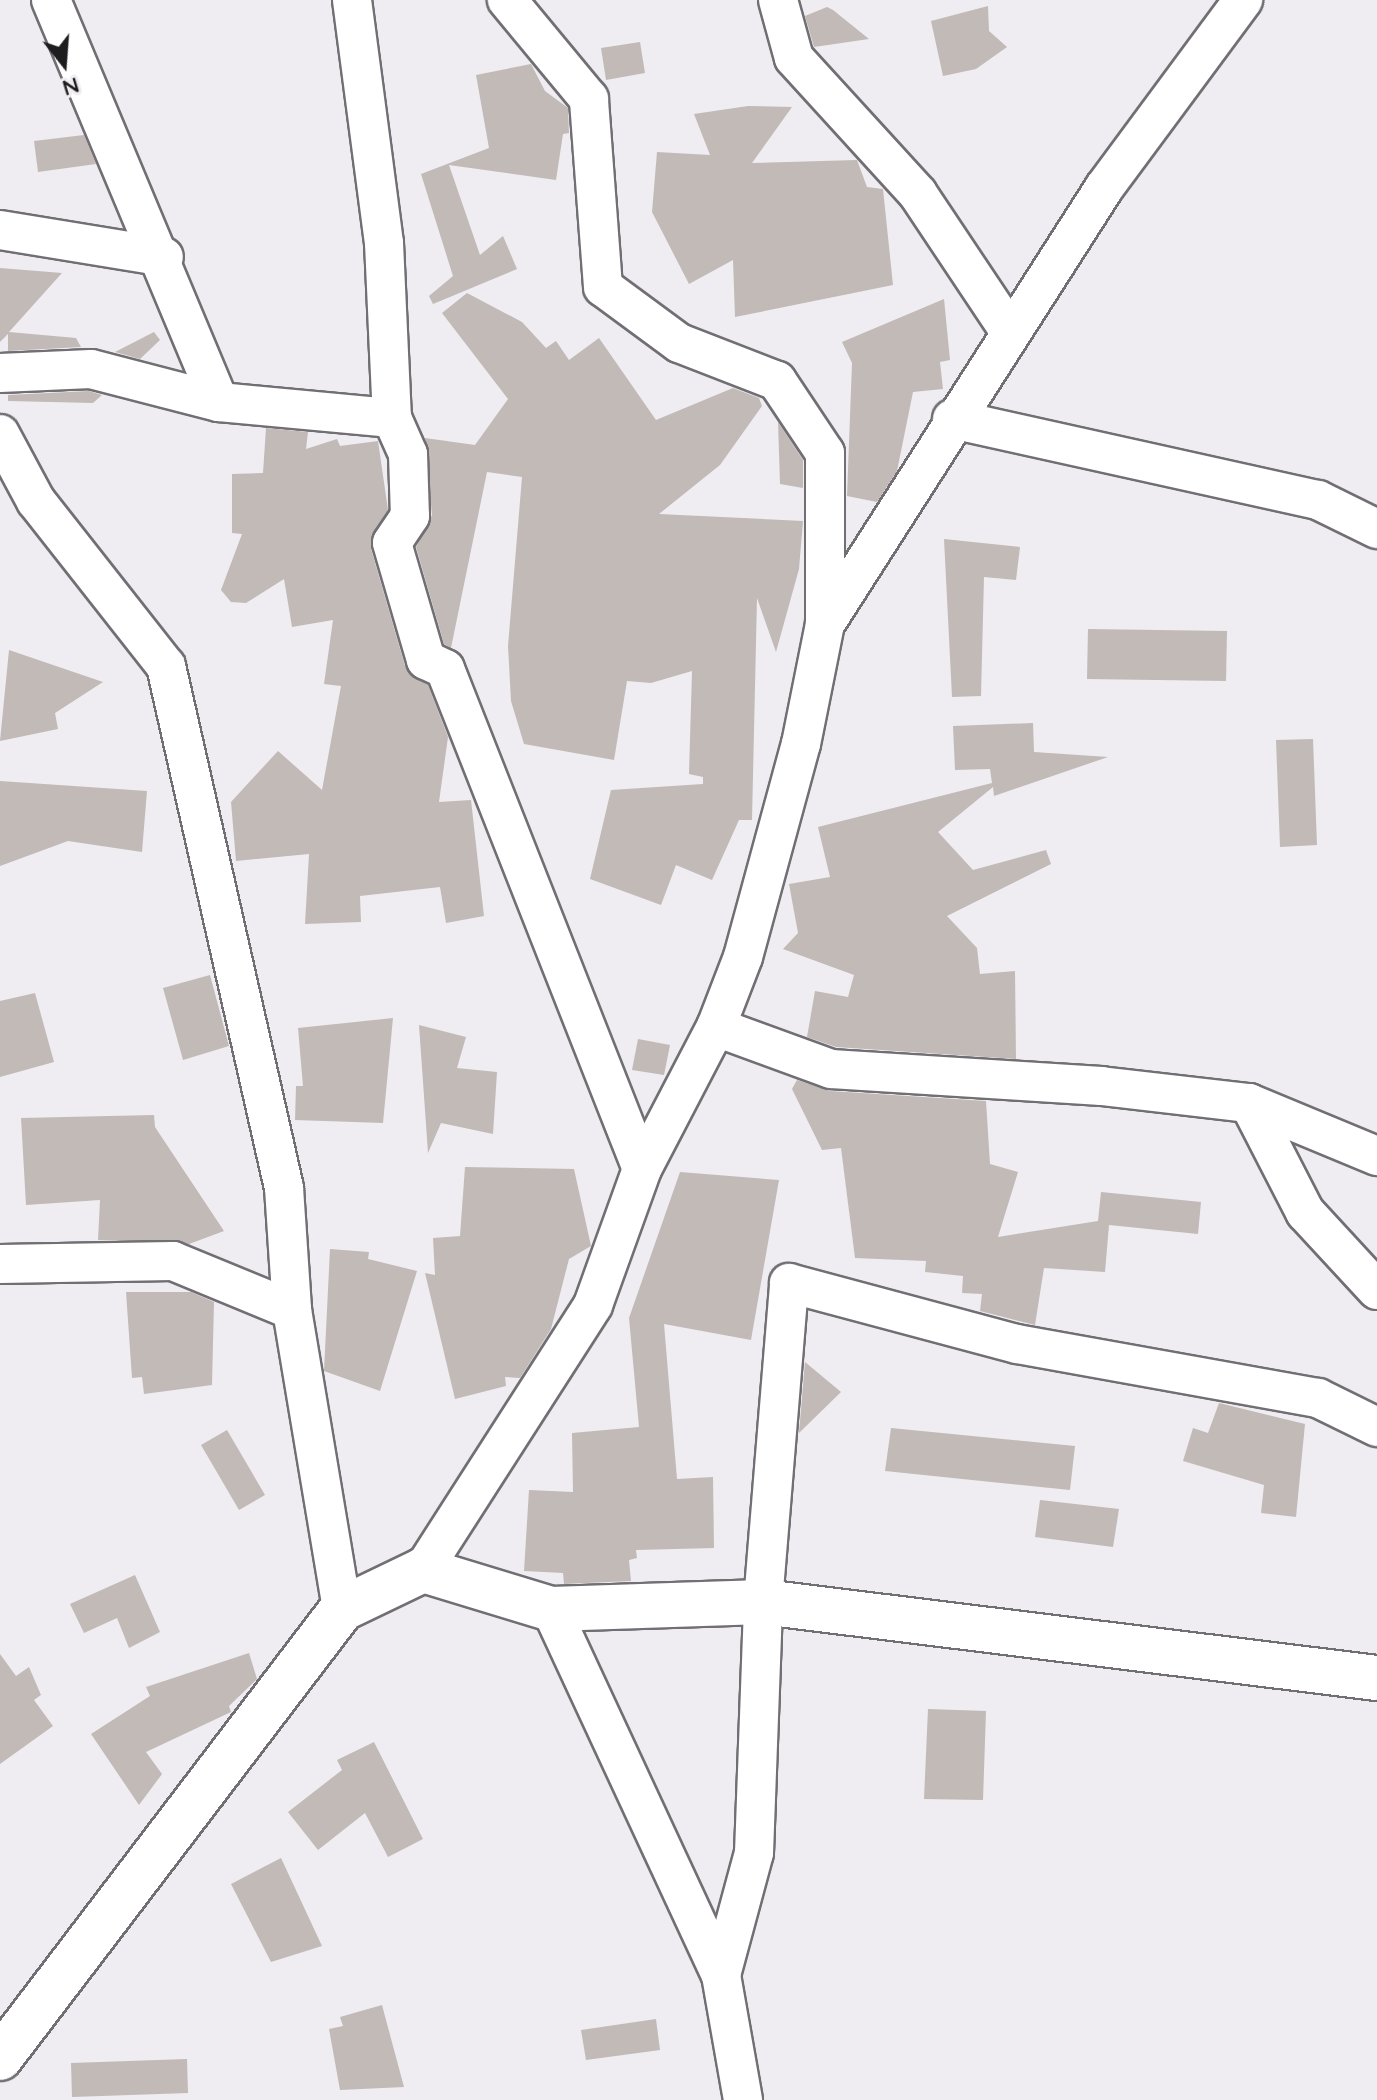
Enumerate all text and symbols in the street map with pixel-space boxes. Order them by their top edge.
north arrow [24,24,104,104]
text: N [59,71,83,103]

